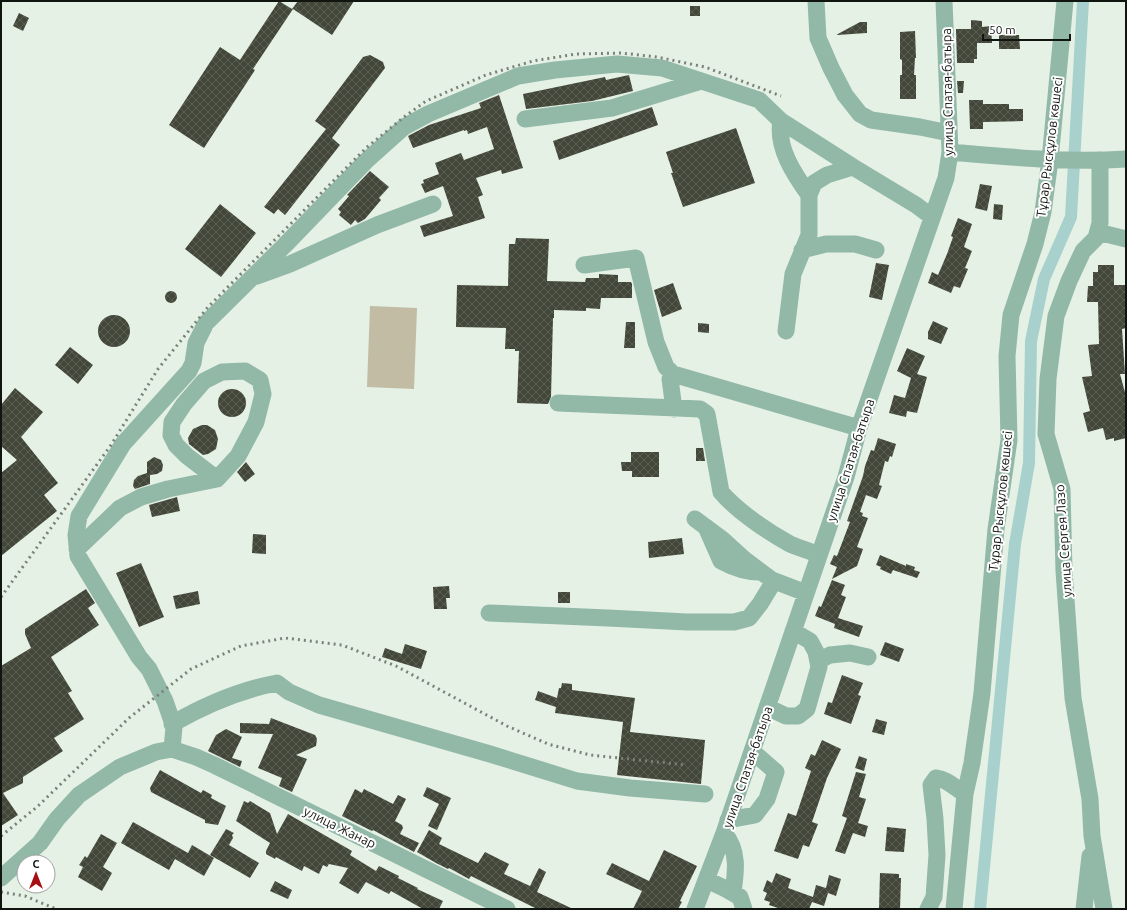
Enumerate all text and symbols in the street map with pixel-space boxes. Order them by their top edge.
scale bar [983,16,1070,42]
text: 50 m [989,23,1016,36]
street label: улица Спатая-батыра [939,28,955,156]
street label: Тұрар Рысқұлов көшесі [1033,76,1065,218]
street label: улица Спатая-батыра [824,397,876,523]
street label: Тұрар Рысқұлов көшесі [986,430,1014,572]
street label: улица Сергея Лазо [1052,484,1074,598]
street label: улица Спатая-батыра [720,704,774,830]
street label: улица Жанар [302,804,378,850]
north arrow [16,854,56,894]
text: С [32,858,40,870]

